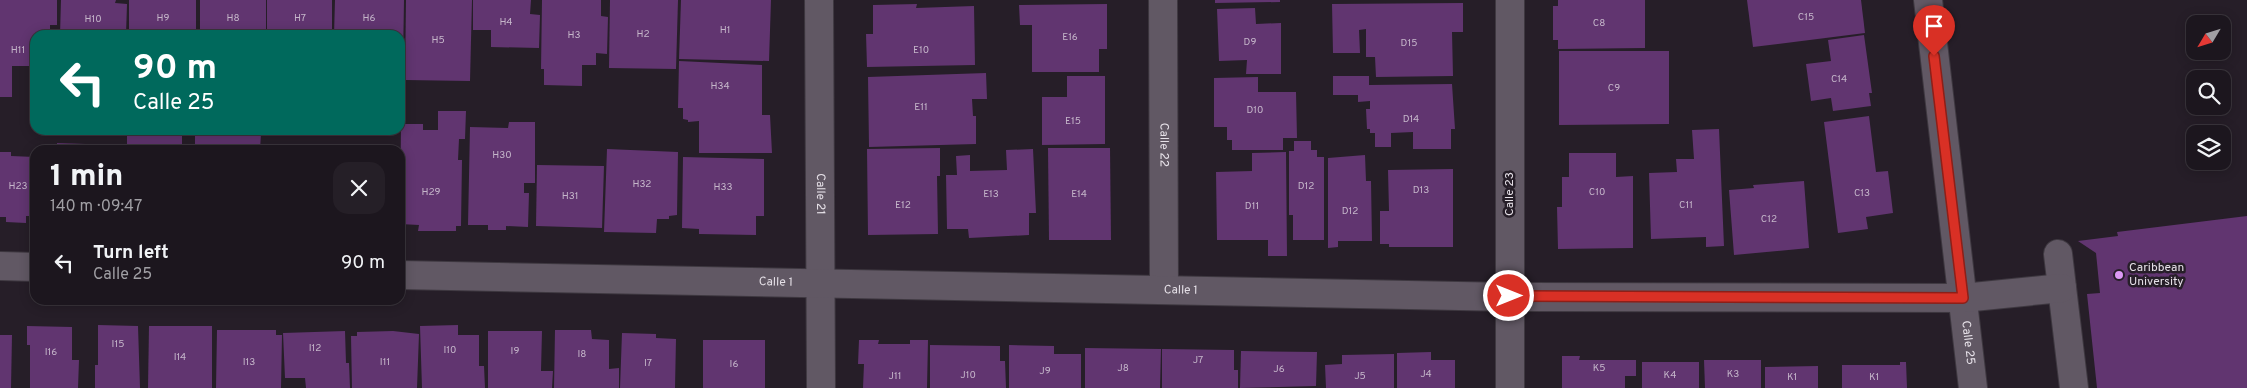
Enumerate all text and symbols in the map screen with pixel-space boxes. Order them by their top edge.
pin [1913,5,1955,56]
house number: C15 [1798,11,1814,24]
house number: H9 [157,12,170,25]
house number: H8 [226,12,240,25]
house number: H7 [294,12,306,25]
house number: H6 [363,12,376,25]
icon: arrive [1920,12,1948,40]
house number: H10 [84,13,102,26]
north arrow [2186,15,2231,60]
map controls [2186,15,2231,170]
house number: H4 [499,16,513,29]
house number: C8 [1593,17,1605,30]
house number: H1 [720,24,730,37]
house number: H2 [636,28,650,41]
house number: H3 [567,29,581,42]
house number: E16 [1062,31,1078,44]
house number: H5 [431,34,445,47]
house number: D9 [1244,36,1256,49]
house number: D15 [1401,37,1417,50]
house number: H11 [11,44,25,57]
house number: E10 [913,44,929,57]
text: 90 m [133,47,217,91]
icon: left [50,50,115,115]
button: search [2186,70,2231,115]
house number: C14 [1831,73,1847,86]
house number: H34 [710,80,730,93]
house number: C9 [1608,82,1620,95]
text: Calle 25 [133,90,214,117]
house number: E11 [914,101,928,114]
house number: D10 [1247,104,1263,117]
house number: D14 [1403,113,1419,126]
house number: E15 [1065,115,1081,128]
street label: Calle 22 [1155,123,1172,167]
button: layers [2186,125,2231,170]
house number: H30 [492,149,512,162]
text: 1 min [50,159,123,196]
button: close [333,162,385,214]
street label: Calle 23 [1502,172,1518,216]
street label: Calle 21 [812,173,828,215]
house number: H32 [633,178,651,191]
house number: H23 [8,180,28,193]
house number: D12 [1298,180,1314,193]
house number: H33 [713,181,733,194]
house number: D13 [1413,184,1429,197]
house number: H29 [421,186,441,199]
house number: C10 [1589,186,1605,199]
house number: C13 [1854,187,1870,200]
house number: E13 [983,188,999,201]
house number: E14 [1071,188,1087,201]
house number: H31 [562,190,578,203]
text: 140 m · 09:47 [50,197,142,217]
house number: E12 [895,199,911,212]
house number: C11 [1679,199,1693,212]
house number: D11 [1245,200,1259,213]
house number: D12 [1342,205,1358,218]
house number: C12 [1761,213,1777,226]
text: Turn left [93,241,169,265]
icon: left [50,249,78,277]
text: 90 m [341,251,385,275]
place label: Caribbean University [2129,260,2184,290]
text: Calle 25 [93,265,152,285]
position arrow [1482,269,1534,321]
marker: Caribbean University [2113,269,2125,281]
street label: Calle 1 [759,274,793,291]
street label: Calle 1 [1164,282,1198,299]
street label: Calle 25 [1957,320,1978,366]
house number: I15 [112,338,124,351]
house number: I12 [309,342,321,355]
house number: I10 [444,344,456,357]
house number: I9 [511,345,519,358]
house number: I16 [45,346,57,359]
house number: I8 [578,348,586,361]
house number: I14 [174,351,186,364]
house number: J7 [1193,354,1203,367]
house number: I13 [243,356,255,369]
house number: I11 [380,356,390,369]
house number: I7 [644,357,652,370]
house number: I6 [730,358,738,371]
house number: J8 [1117,362,1129,375]
house number: K5 [1593,362,1605,375]
house number: J6 [1273,363,1285,376]
house number: J9 [1039,365,1051,378]
house number: J4 [1420,368,1432,381]
house number: K3 [1727,368,1739,381]
house number: J10 [960,369,976,382]
house number: K4 [1664,369,1676,382]
house number: J11 [889,370,901,383]
house number: J5 [1354,370,1366,383]
house number: K1 [1787,371,1797,384]
house number: K1 [1869,371,1879,384]

